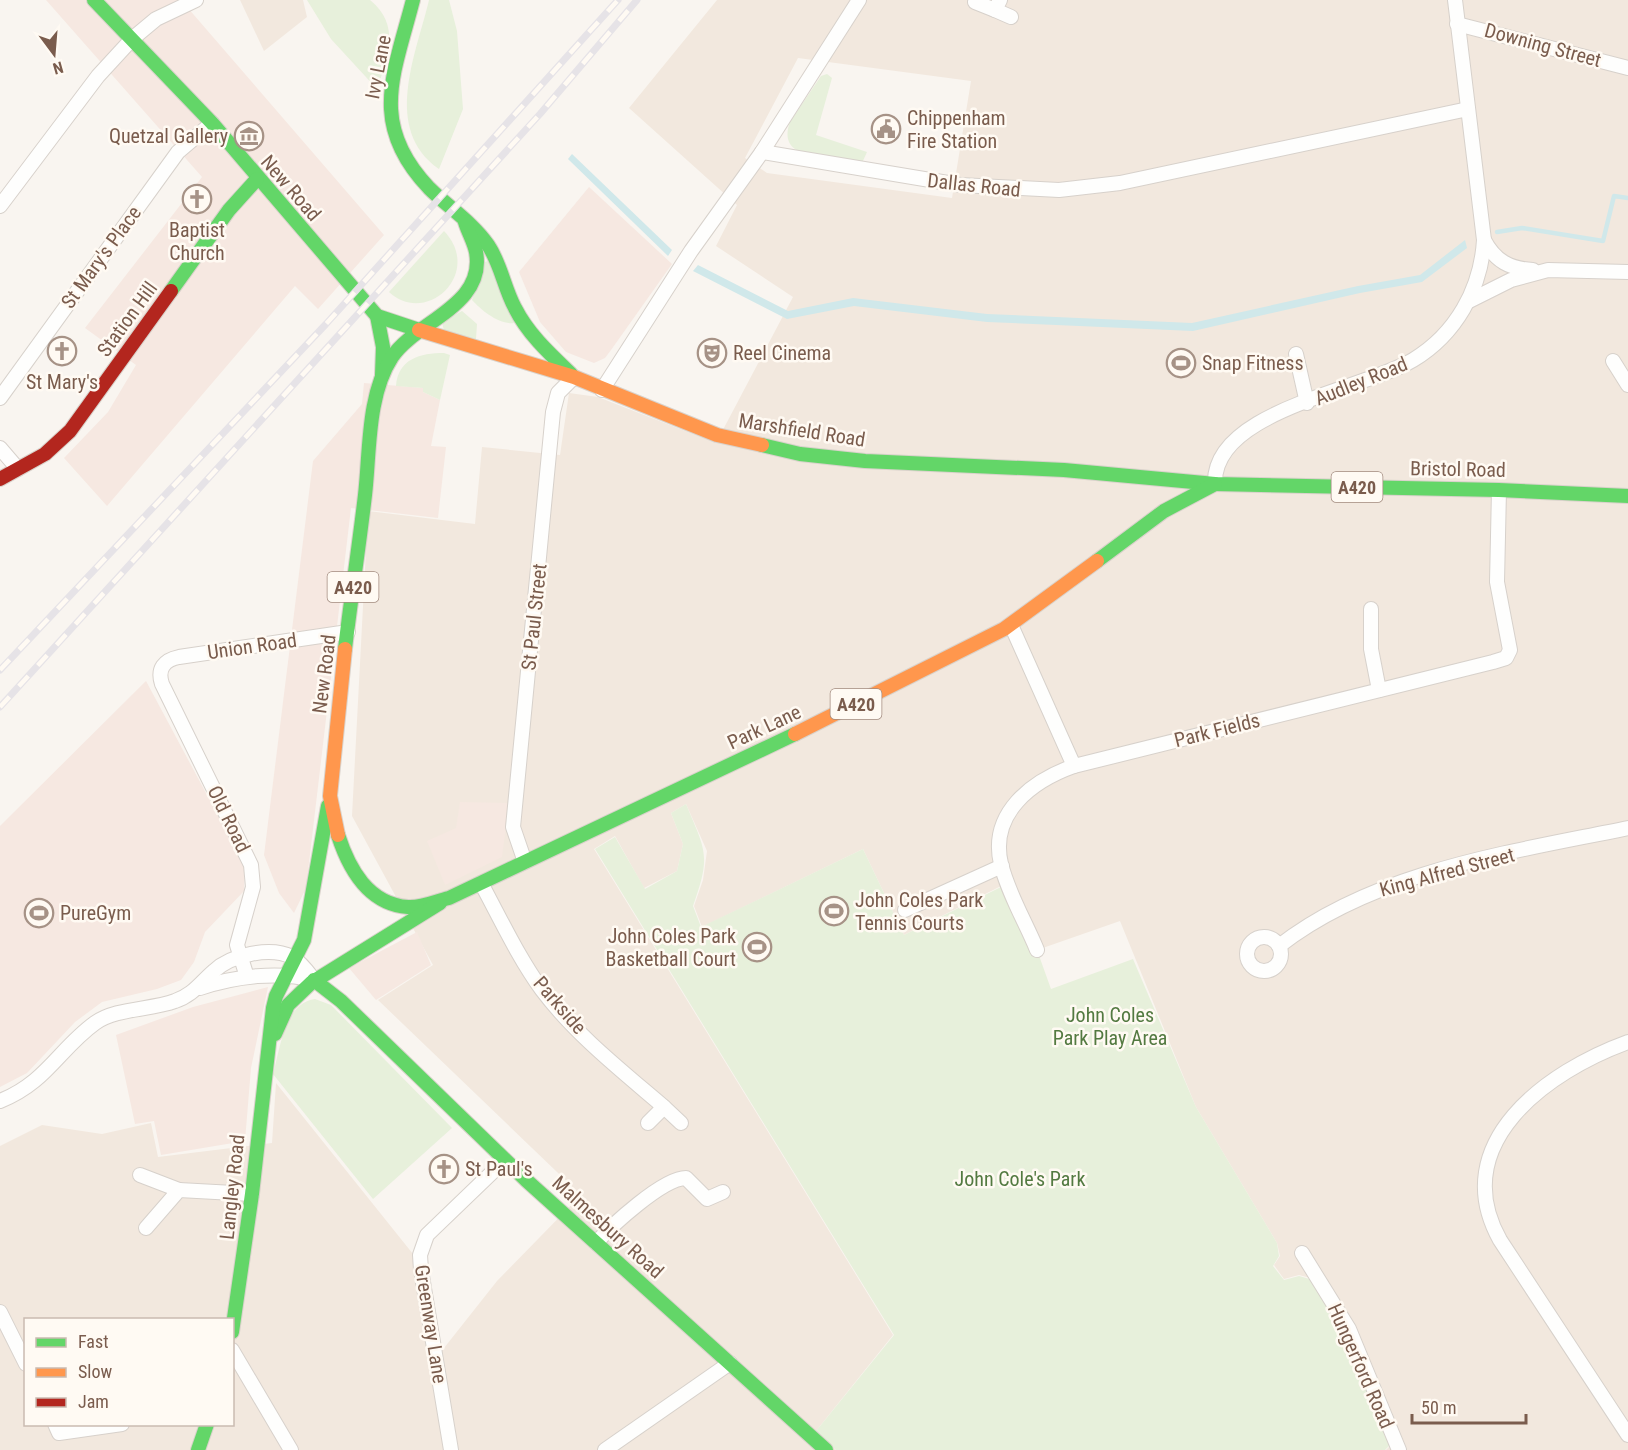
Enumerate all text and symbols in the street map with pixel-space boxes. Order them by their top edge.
street label: Downing Street [1482,18,1604,72]
north arrow [24,24,84,84]
street label: Ivy Lane [360,33,396,101]
text: N [51,57,65,78]
place label: Chippenham Fire Station [907,106,1006,153]
public building icon: Chippenham Fire Station [870,113,902,145]
museum icon: Quetzal Gallery [233,120,265,152]
place label: Quetzal Gallery [109,124,228,148]
street label: New Road [256,150,326,226]
street label: Dallas Road [926,168,1022,202]
church icon: Baptist Church [181,183,213,215]
street label: St Mary's Place [56,201,146,313]
place label: Baptist Church [169,218,225,265]
street label: Station Hill [92,277,162,361]
church icon: St Mary's [46,335,78,367]
theatre icon: Reel Cinema [696,337,728,369]
place label: Reel Cinema [733,341,831,365]
sports icon: Snap Fitness [1165,347,1197,379]
place label: Snap Fitness [1202,351,1304,375]
street label: Audley Road [1311,352,1411,410]
place label: St Mary's [26,370,98,394]
street label: Marshfield Road [737,408,867,452]
street label: Bristol Road [1410,456,1506,482]
road number: A420 [1332,472,1382,502]
street label: St Paul Street [516,562,552,672]
road number: A420 [328,572,378,602]
street label: Union Road [206,628,298,664]
street label: New Road [307,633,341,715]
road number: A420 [830,689,882,719]
street label: Park Lane [723,700,805,754]
street label: Park Fields [1172,708,1262,752]
street label: Old Road [203,782,255,856]
street label: King Alfred Street [1377,842,1517,902]
place label: John Coles Park Tennis Courts [855,888,983,935]
sports icon: John Coles Park Tennis Courts [818,895,850,927]
sports icon: PureGym [23,897,55,929]
place label: PureGym [60,901,131,925]
place label: John Coles Park Basketball Court [606,924,736,971]
sports icon: John Coles Park Basketball Court [741,931,773,963]
street label: Parkside [528,971,592,1039]
park label: John Coles Park Play Area [1053,1003,1167,1050]
street label: Langley Road [215,1133,249,1241]
church icon: St Paul's [428,1153,460,1185]
place label: St Paul's [465,1157,533,1181]
park label: John Cole's Park [955,1167,1085,1191]
street label: Malmesbury Road [547,1171,669,1283]
street label: Greenway Lane [410,1263,452,1385]
street label: Hungerford Road [1323,1300,1399,1432]
legend [24,1318,234,1426]
text: Fast [78,1331,109,1352]
text: Slow [78,1361,113,1382]
scale bar [1412,1387,1526,1425]
text: Jam [78,1391,109,1412]
text: 50 m [1421,1397,1456,1418]

